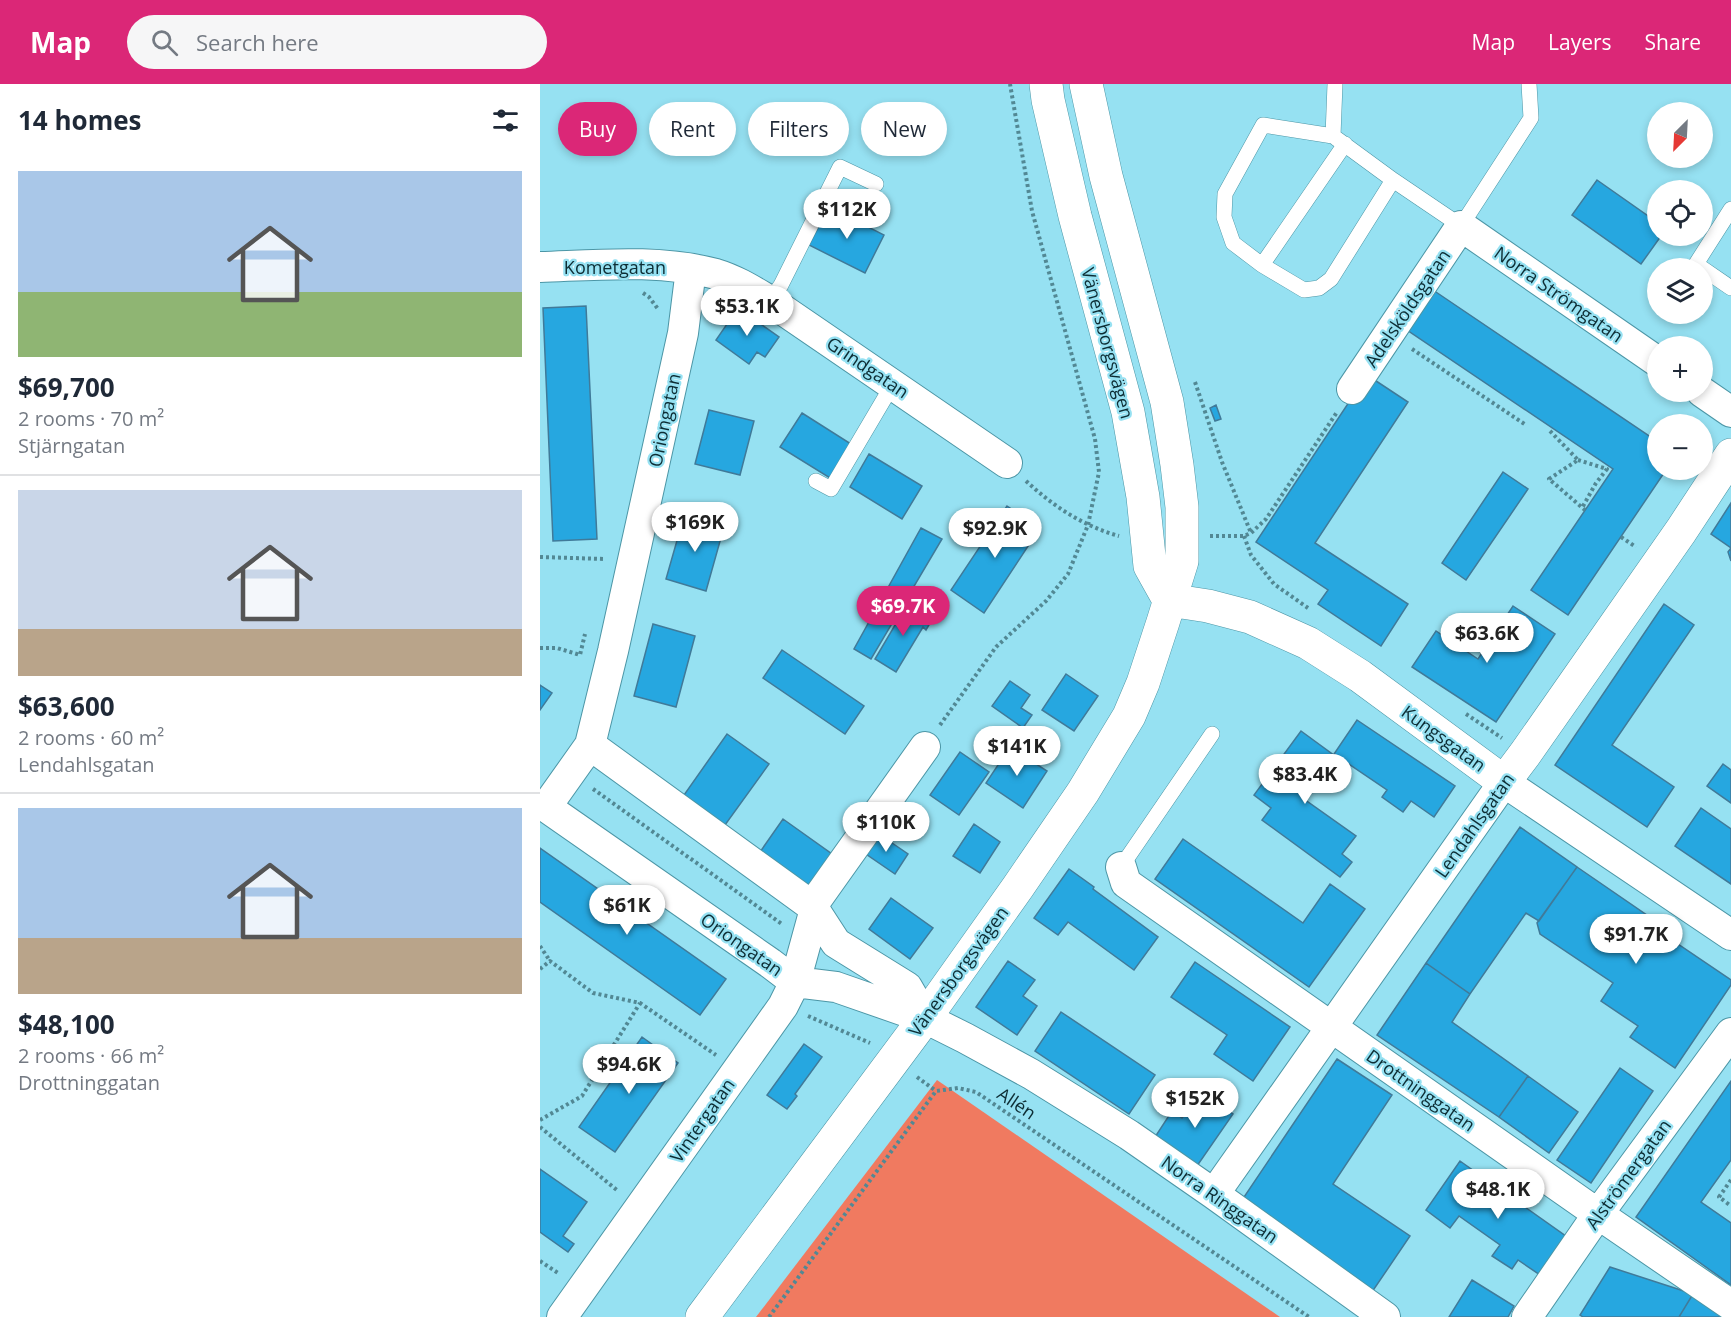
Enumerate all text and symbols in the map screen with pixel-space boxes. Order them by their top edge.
search box [127,15,547,69]
text: Map [30,23,91,61]
icon: search [148,26,181,59]
text: Search here [196,27,319,57]
text: Map [1472,28,1515,56]
text: Layers [1548,28,1612,56]
text: Share [1645,28,1701,56]
text: 14 homes [18,102,142,138]
chip: Buy [558,102,637,156]
chip: Rent [649,102,736,156]
chip: Filters [748,102,849,156]
chip: New [861,102,947,156]
north arrow [1647,102,1713,168]
map controls [1647,102,1713,480]
icon: filters [489,104,522,137]
button: locate [1647,180,1713,246]
pin: $112K [805,189,889,240]
text: $112K [817,195,877,222]
icon: home [216,210,324,318]
street label: Norra Strömgatan [1490,241,1628,347]
street label: Adelsköldsgatan [1359,244,1455,372]
street label: Kometgatan [564,255,666,279]
button: layers [1647,258,1713,324]
street label: Vänersborgsvägen [1076,265,1140,421]
pin: $53.1K [698,286,796,337]
text: $53.1K [715,292,779,319]
street label: Grindgatan [822,331,914,403]
button: + [1647,336,1713,402]
text: $69,700 [18,369,115,405]
street label: Oriongatan [642,371,686,469]
text: 2 rooms · 70 m² [18,405,164,432]
button: − [1647,414,1713,480]
text: Stjärngatan [18,432,125,459]
pin: $169K [653,502,737,553]
text: $169K [665,508,725,535]
pin: $92.9K [946,508,1044,559]
text: $92.9K [963,514,1027,541]
icon: home [216,529,324,637]
pin: $69.7K [854,586,952,637]
text: $69.7K [871,592,935,619]
pin: $63.6K [1438,613,1536,664]
text: $63.6K [1455,619,1519,646]
text: $63,600 [18,688,115,724]
street label: Kungsgatan [1397,699,1491,777]
text: 2 rooms · 60 m² [18,724,164,751]
pin: $141K [975,726,1059,777]
text: $141K [987,732,1047,759]
text: Lendahlsgatan [18,751,155,778]
pin: $83.4K [1256,754,1354,805]
text: $83.4K [1273,760,1337,787]
street label: Lendahlsgatan [1429,768,1519,882]
pin: $110K [844,802,928,853]
text: $110K [856,808,916,835]
icon: home [216,847,324,955]
pin: $61K [591,885,663,936]
text: $61K [603,891,651,918]
street label: Vänersborgsvägen [903,901,1013,1041]
street label: Oriongatan [696,907,788,981]
pin: $91.7K [1587,914,1685,965]
text: $91.7K [1604,920,1668,947]
text: $48,100 [18,1006,115,1042]
text: 2 rooms · 66 m² [18,1042,164,1069]
pin: $94.6K [580,1044,678,1095]
street label: Drottninggatan [1362,1044,1480,1136]
text: $94.6K [597,1050,661,1077]
text: Drottninggatan [18,1069,160,1096]
street label: Vintergatan [664,1073,740,1167]
pin: $152K [1153,1078,1237,1129]
street label: Allén [993,1081,1041,1125]
text: $152K [1165,1084,1225,1111]
street label: Alströmergatan [1580,1114,1676,1234]
street label: Norra Ringgatan [1157,1150,1283,1248]
pin: $48.1K [1449,1169,1547,1220]
text: $48.1K [1466,1175,1530,1202]

